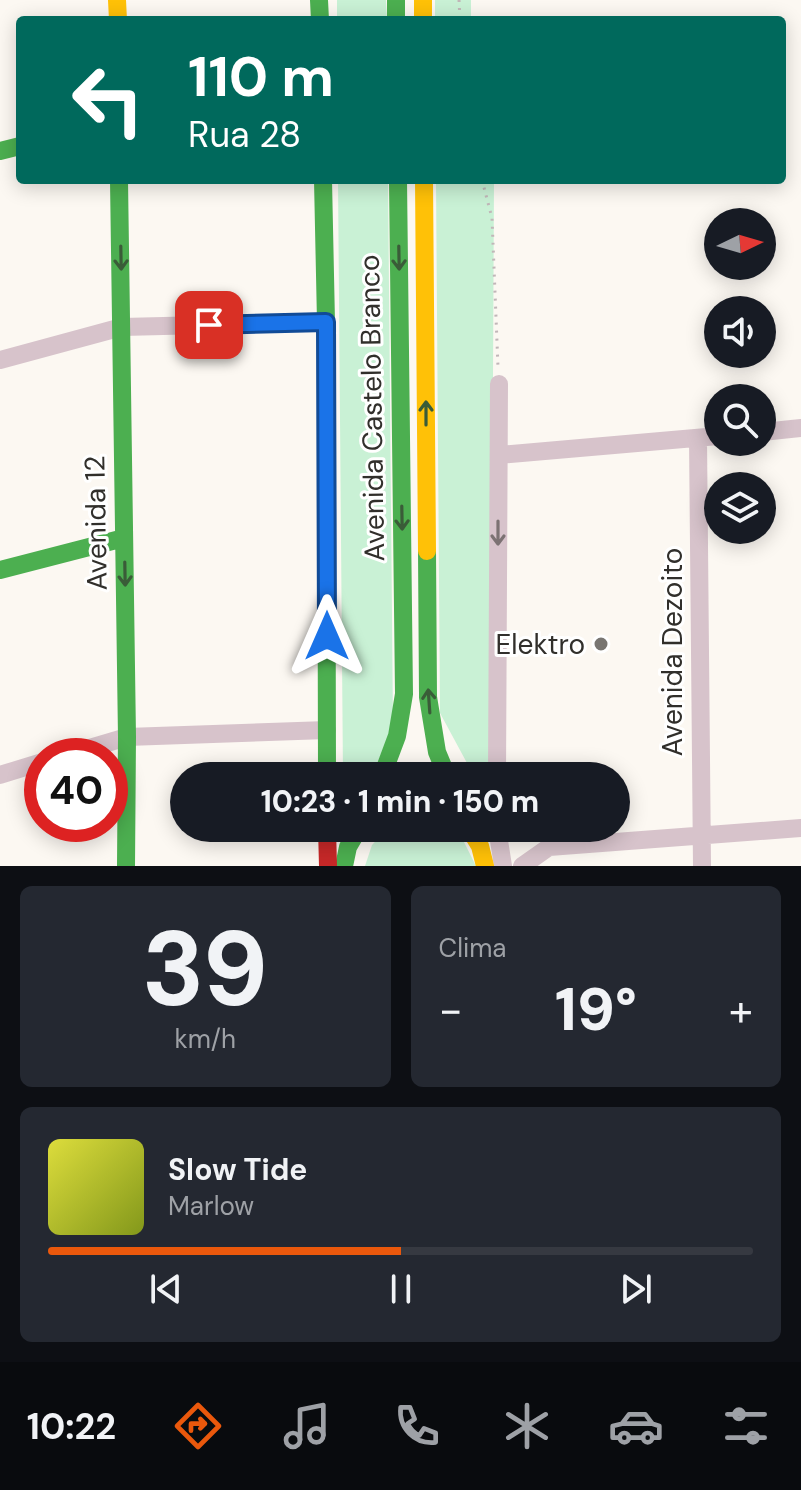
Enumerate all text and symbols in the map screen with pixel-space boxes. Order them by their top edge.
text: 110 m [188,40,334,113]
icon: left [56,48,160,152]
text: Rua 28 [188,111,301,158]
north arrow [704,208,776,280]
map controls [704,208,776,544]
one-way arrow [113,244,128,271]
one-way arrow [391,244,406,271]
street label: Avenida Castelo Branco [351,254,393,562]
pin [175,291,243,359]
button: sound [704,296,776,368]
icon: arrive [187,303,231,347]
button: search [704,384,776,456]
one-way arrow [418,400,434,427]
street label: Avenida 12 [76,455,116,591]
button: layers [704,472,776,544]
one-way arrow [394,504,409,531]
one-way arrow [490,519,506,546]
street label: Avenida Dezoito [654,548,691,756]
one-way arrow [117,560,133,587]
position arrow [285,594,369,678]
place label: Elektro [496,626,585,663]
marker: Elektro [592,635,610,653]
one-way arrow [421,688,436,715]
speed limit sign: 40 [24,738,128,842]
text: 10:23 · 1 min · 150 m [261,782,539,821]
text: 39 [142,902,268,1037]
text: Clima [439,931,507,965]
text: 19° [555,970,637,1049]
text: − [439,981,463,1039]
text: + [729,981,753,1039]
text: km/h [175,1022,236,1056]
text: Slow Tide [168,1150,307,1189]
text: Marlow [168,1189,254,1223]
icon: previous [144,1267,188,1311]
icon: pause [379,1267,423,1311]
icon: next [614,1267,658,1311]
icon: directions [170,1398,226,1454]
icon: music [279,1398,335,1454]
icon: phone [389,1398,445,1454]
icon: climate [499,1398,555,1454]
icon: car [608,1398,664,1454]
icon: filters [718,1398,774,1454]
text: 10:22 [27,1403,116,1450]

